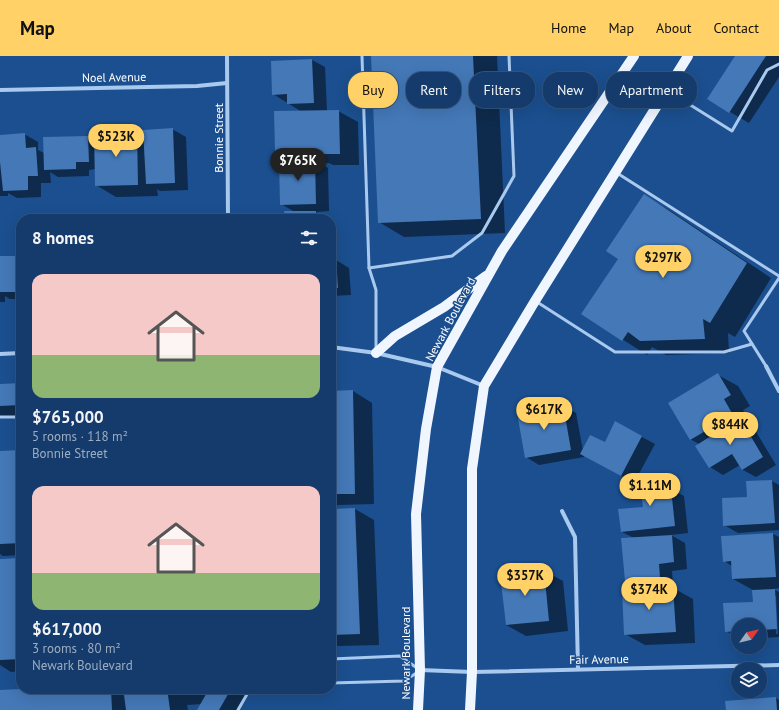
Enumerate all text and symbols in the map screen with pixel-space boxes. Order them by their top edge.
text: Map [20,16,55,40]
text: Home [551,19,586,37]
text: Map [608,19,634,37]
text: About [656,19,692,37]
text: Contact [714,19,759,37]
street label: Noel Avenue [82,69,146,85]
chip: Buy [348,72,398,108]
chip: Rent [406,72,461,108]
chip: Filters [469,72,535,108]
chip: New [543,72,598,108]
chip: Apartment [606,72,697,108]
street label: Bonnie Street [211,103,226,173]
pin: $523K [88,124,144,158]
text: $523K [97,128,135,145]
pin: $765K [270,148,326,182]
text: $765K [279,152,317,169]
text: 8 homes [32,227,94,249]
icon: filters [298,227,320,249]
pin: $297K [635,245,691,279]
text: $297K [644,249,682,266]
street label: Newark Boulevard [422,274,478,364]
icon: home [140,300,212,372]
pin: $617K [516,397,572,431]
text: $617K [525,401,563,418]
text: $765,000 [32,406,104,428]
pin: $844K [702,412,758,446]
text: $844K [711,416,749,433]
text: 5 rooms · 118 m² [32,428,128,445]
text: Bonnie Street [32,445,108,462]
pin: $1.11M [617,473,683,507]
text: $1.11M [628,477,672,494]
icon: home [140,512,212,584]
pin: $357K [497,563,553,597]
text: $357K [506,567,544,584]
pin: $374K [621,577,677,611]
text: $374K [630,581,668,598]
street label: Newark Boulevard [398,606,413,700]
text: $617,000 [32,618,102,640]
north arrow [731,618,767,654]
map controls [731,618,767,698]
text: 3 rooms · 80 m² [32,640,121,657]
street label: Fair Avenue [569,651,629,667]
text: Newark Boulevard [32,657,133,674]
button: layers [731,662,767,698]

